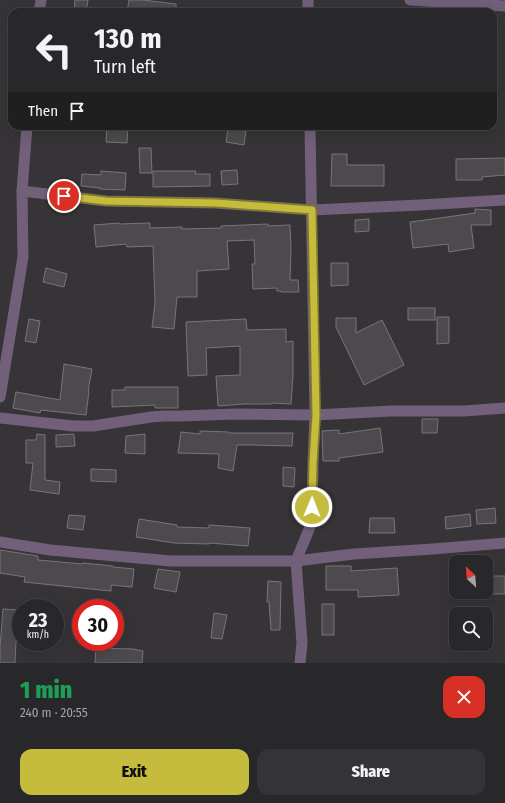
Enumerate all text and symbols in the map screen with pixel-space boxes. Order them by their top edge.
text: 130 m [94,22,162,55]
icon: left [28,24,80,76]
text: Turn left [94,56,156,78]
icon: arrive [66,100,88,122]
text: Then [28,102,58,120]
pin [47,179,81,213]
icon: arrive [53,185,75,207]
position arrow [291,486,333,528]
north arrow [449,555,493,599]
map controls [449,555,493,651]
speed limit sign: 30 [72,599,124,651]
button: search [449,607,493,651]
text: 23 [29,608,47,632]
text: km/h [27,629,49,641]
text: 1 min [20,676,72,704]
button: close [443,676,485,718]
text: 240 m · 20:55 [20,705,88,720]
button: Exit [20,749,249,795]
button: Share [257,749,485,795]

